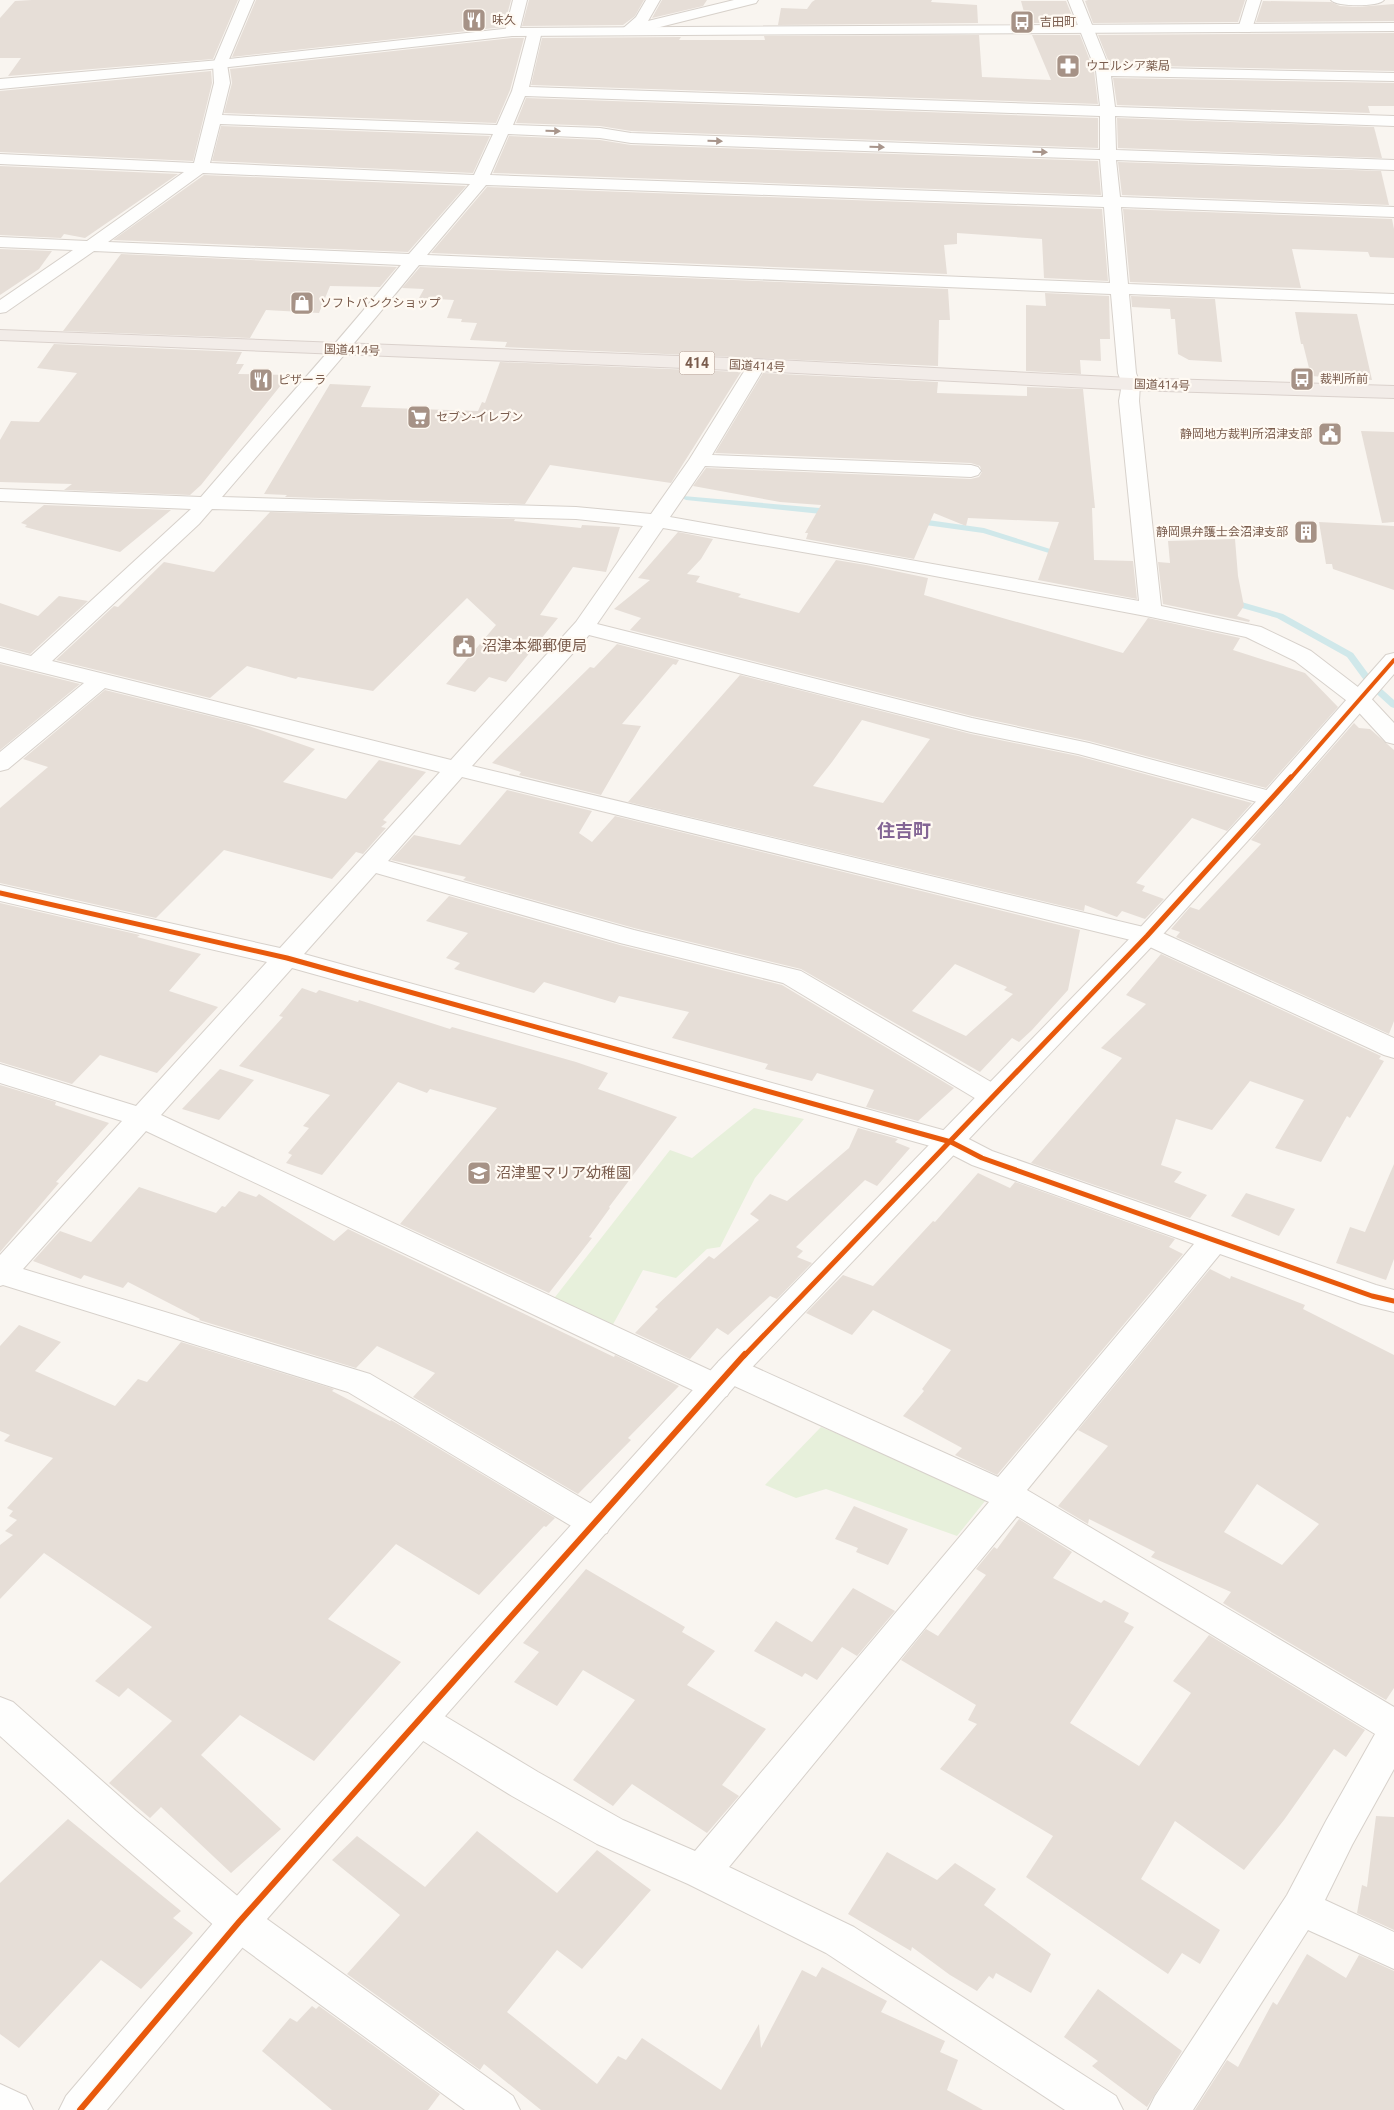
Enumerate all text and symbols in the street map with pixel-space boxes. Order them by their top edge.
restaurant icon: 味久 [461,7,487,33]
bus stop icon: 吉田町 [1009,9,1035,35]
place label: 味久 [492,13,516,27]
place label: 吉田町 [1040,15,1076,29]
pharmacy icon: ウエルシア薬局 [1055,53,1081,79]
place label: ウエルシア薬局 [1086,59,1170,73]
one-way arrow [545,128,561,136]
one-way arrow [707,137,723,145]
one-way arrow [870,143,886,151]
one-way arrow [1032,149,1048,157]
shop icon: ソフトバンクショップ [289,290,315,316]
place label: ソフトバンクショップ [320,296,441,310]
street label: 国道414号 [324,342,380,358]
road number: 414 [680,352,714,374]
street label: 国道414号 [729,358,785,374]
bus stop icon: 裁判所前 [1289,366,1315,392]
restaurant icon: ピザーラ [248,367,274,393]
place label: 裁判所前 [1320,372,1368,386]
place label: ピザーラ [278,373,326,387]
street label: 国道414号 [1134,377,1190,393]
supermarket icon: セブン-イレブン [406,404,432,430]
place label: セブン-イレブン [436,410,523,424]
public building icon: 静岡地方裁判所沼津支部 [1317,421,1343,447]
place label: 静岡地方裁判所沼津支部 [1180,427,1312,441]
building icon: 静岡県弁護士会沼津支部 [1293,519,1319,545]
place label: 静岡県弁護士会沼津支部 [1156,525,1288,539]
public building icon: 沼津本郷郵便局 [451,633,477,659]
place label: 沼津本郷郵便局 [482,637,587,655]
district label: 住吉町 [877,820,931,841]
school or university icon: 沼津聖マリア幼稚園 [466,1160,492,1186]
place label: 沼津聖マリア幼稚園 [496,1164,631,1182]

